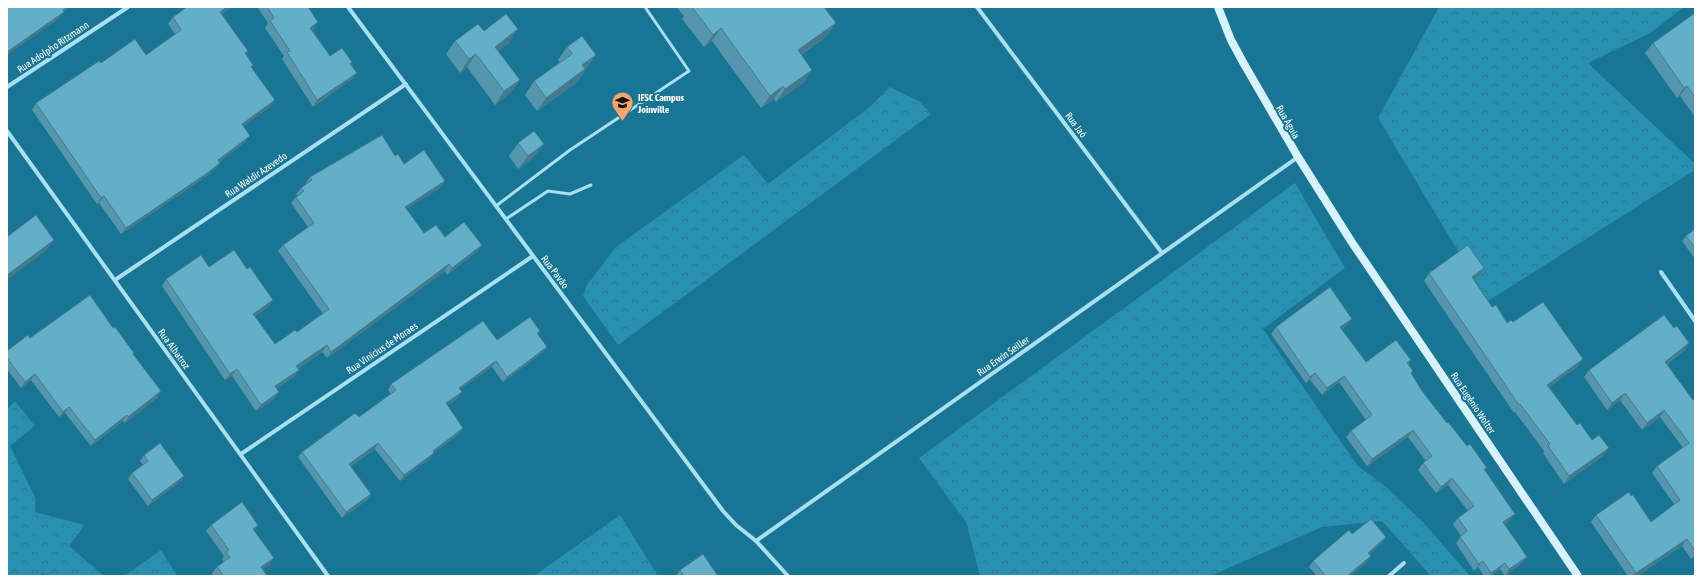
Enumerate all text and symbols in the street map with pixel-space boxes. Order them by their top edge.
street label: Rua Adolpho Ritzmann [15,19,91,75]
school or university icon: IFSC Campus Joinville [609,90,635,123]
place label: IFSC Campus Joinville [637,92,685,115]
street label: Rua Águia [1274,103,1302,141]
street label: Rua Jaó [1063,110,1089,140]
street label: Rua Waldir Azevedo [223,150,289,200]
street label: Rua Pavão [539,253,571,291]
street label: Rua Vinícius de Moraes [344,320,420,376]
street label: Rua Albatroz [156,327,192,371]
street label: Rua Erwin Seiller [975,333,1032,378]
street label: Rua Eugênio Wolter [1448,370,1498,437]

